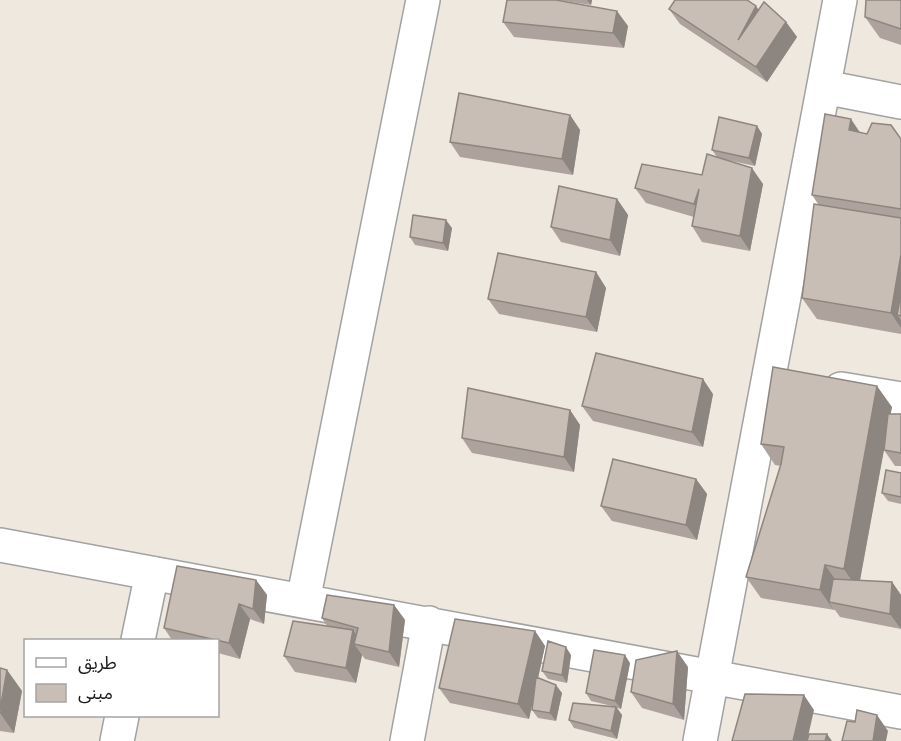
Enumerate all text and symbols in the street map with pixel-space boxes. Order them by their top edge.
legend [24,639,219,717]
text: طريق [78,651,117,674]
text: مبنى [78,681,113,704]

